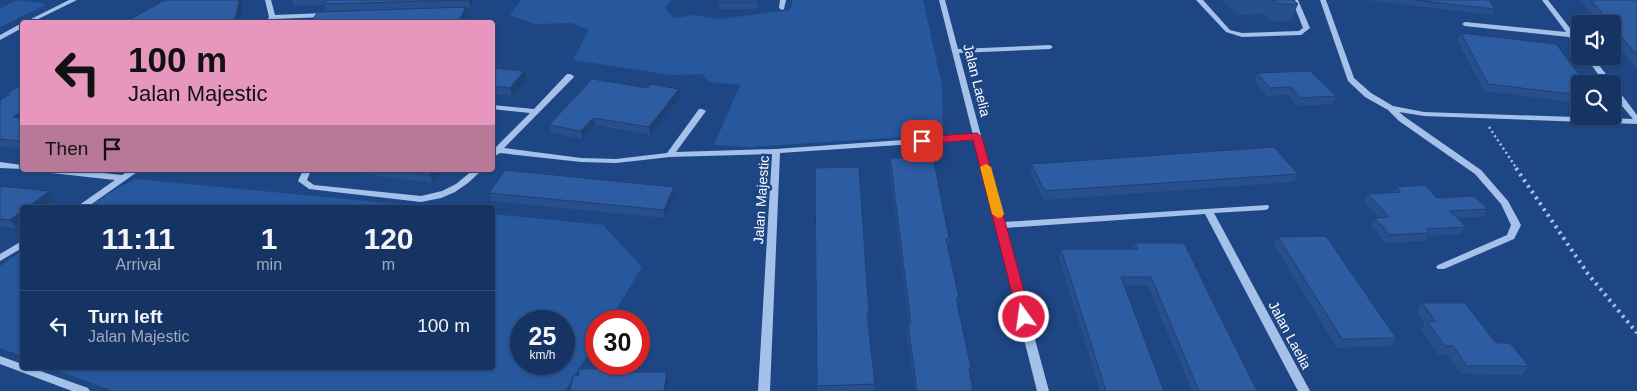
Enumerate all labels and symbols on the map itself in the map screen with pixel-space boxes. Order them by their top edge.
street label: Jalan Laelia [960,42,994,118]
pin [901,120,943,162]
street label: Jalan Majestic [750,155,772,245]
position arrow [997,290,1049,342]
street label: Jalan Laelia [1265,298,1315,372]
speed limit sign: 30 [585,310,650,375]

